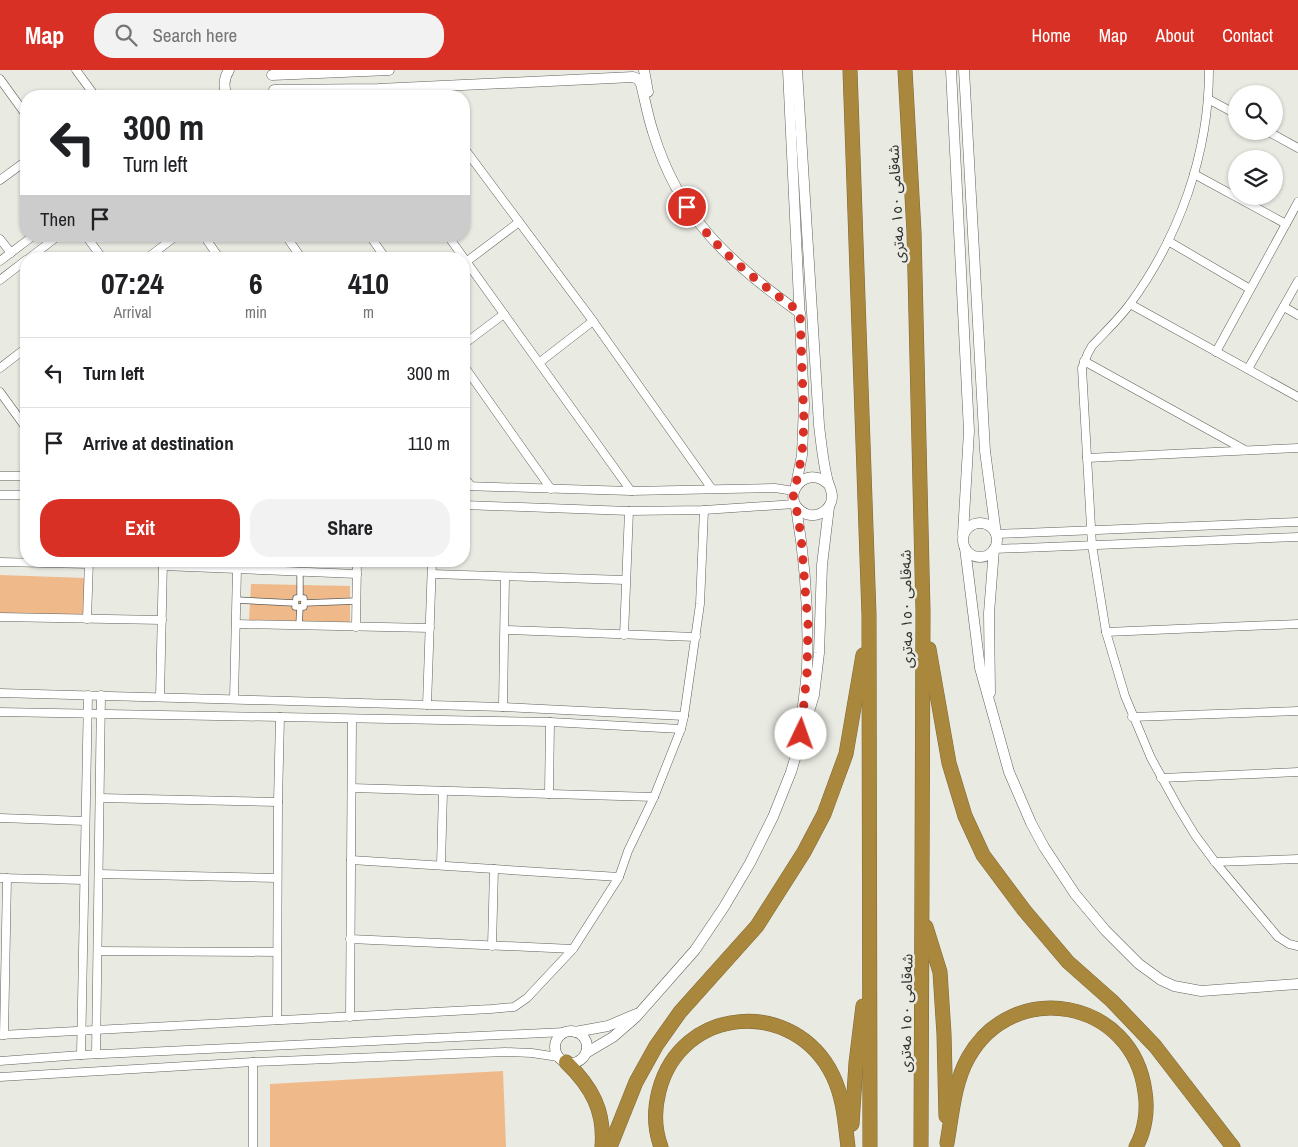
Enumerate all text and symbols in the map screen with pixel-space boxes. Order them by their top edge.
search box [94,13,444,58]
text: Map [25,19,64,51]
icon: search [112,21,140,49]
text: Search here [152,22,237,48]
text: Home [1031,23,1071,48]
text: Map [1099,23,1128,48]
text: About [1156,23,1194,48]
text: Contact [1222,23,1273,48]
map controls [1228,85,1283,205]
button: search [1228,85,1283,140]
text: 300 m [123,104,204,151]
icon: left [40,110,105,175]
street label: شەقامی ١٥٠ مەتری [882,144,910,264]
text: Turn left [123,149,188,179]
button: layers [1228,150,1283,205]
pin [666,186,708,228]
icon: arrive [673,193,701,221]
icon: arrive [86,205,114,233]
text: Then [40,206,76,232]
text: 07:24 [101,263,164,303]
text: 6 [249,263,263,303]
text: 410 [348,263,389,303]
text: Arrival [114,301,151,323]
text: min [245,301,267,323]
text: m [363,301,374,323]
icon: left [40,359,68,387]
text: Turn left [83,360,144,386]
text: 300 m [407,360,450,386]
icon: arrive [40,429,68,457]
text: Arrive at destination [83,430,234,456]
text: 110 m [408,430,450,456]
button: Exit [40,499,240,557]
button: Share [250,499,450,557]
street label: شەقامی ١٥٠ مەتری [894,549,918,668]
position arrow [774,707,826,759]
street label: شەقامی ١٥٠ مەتری [894,953,918,1072]

